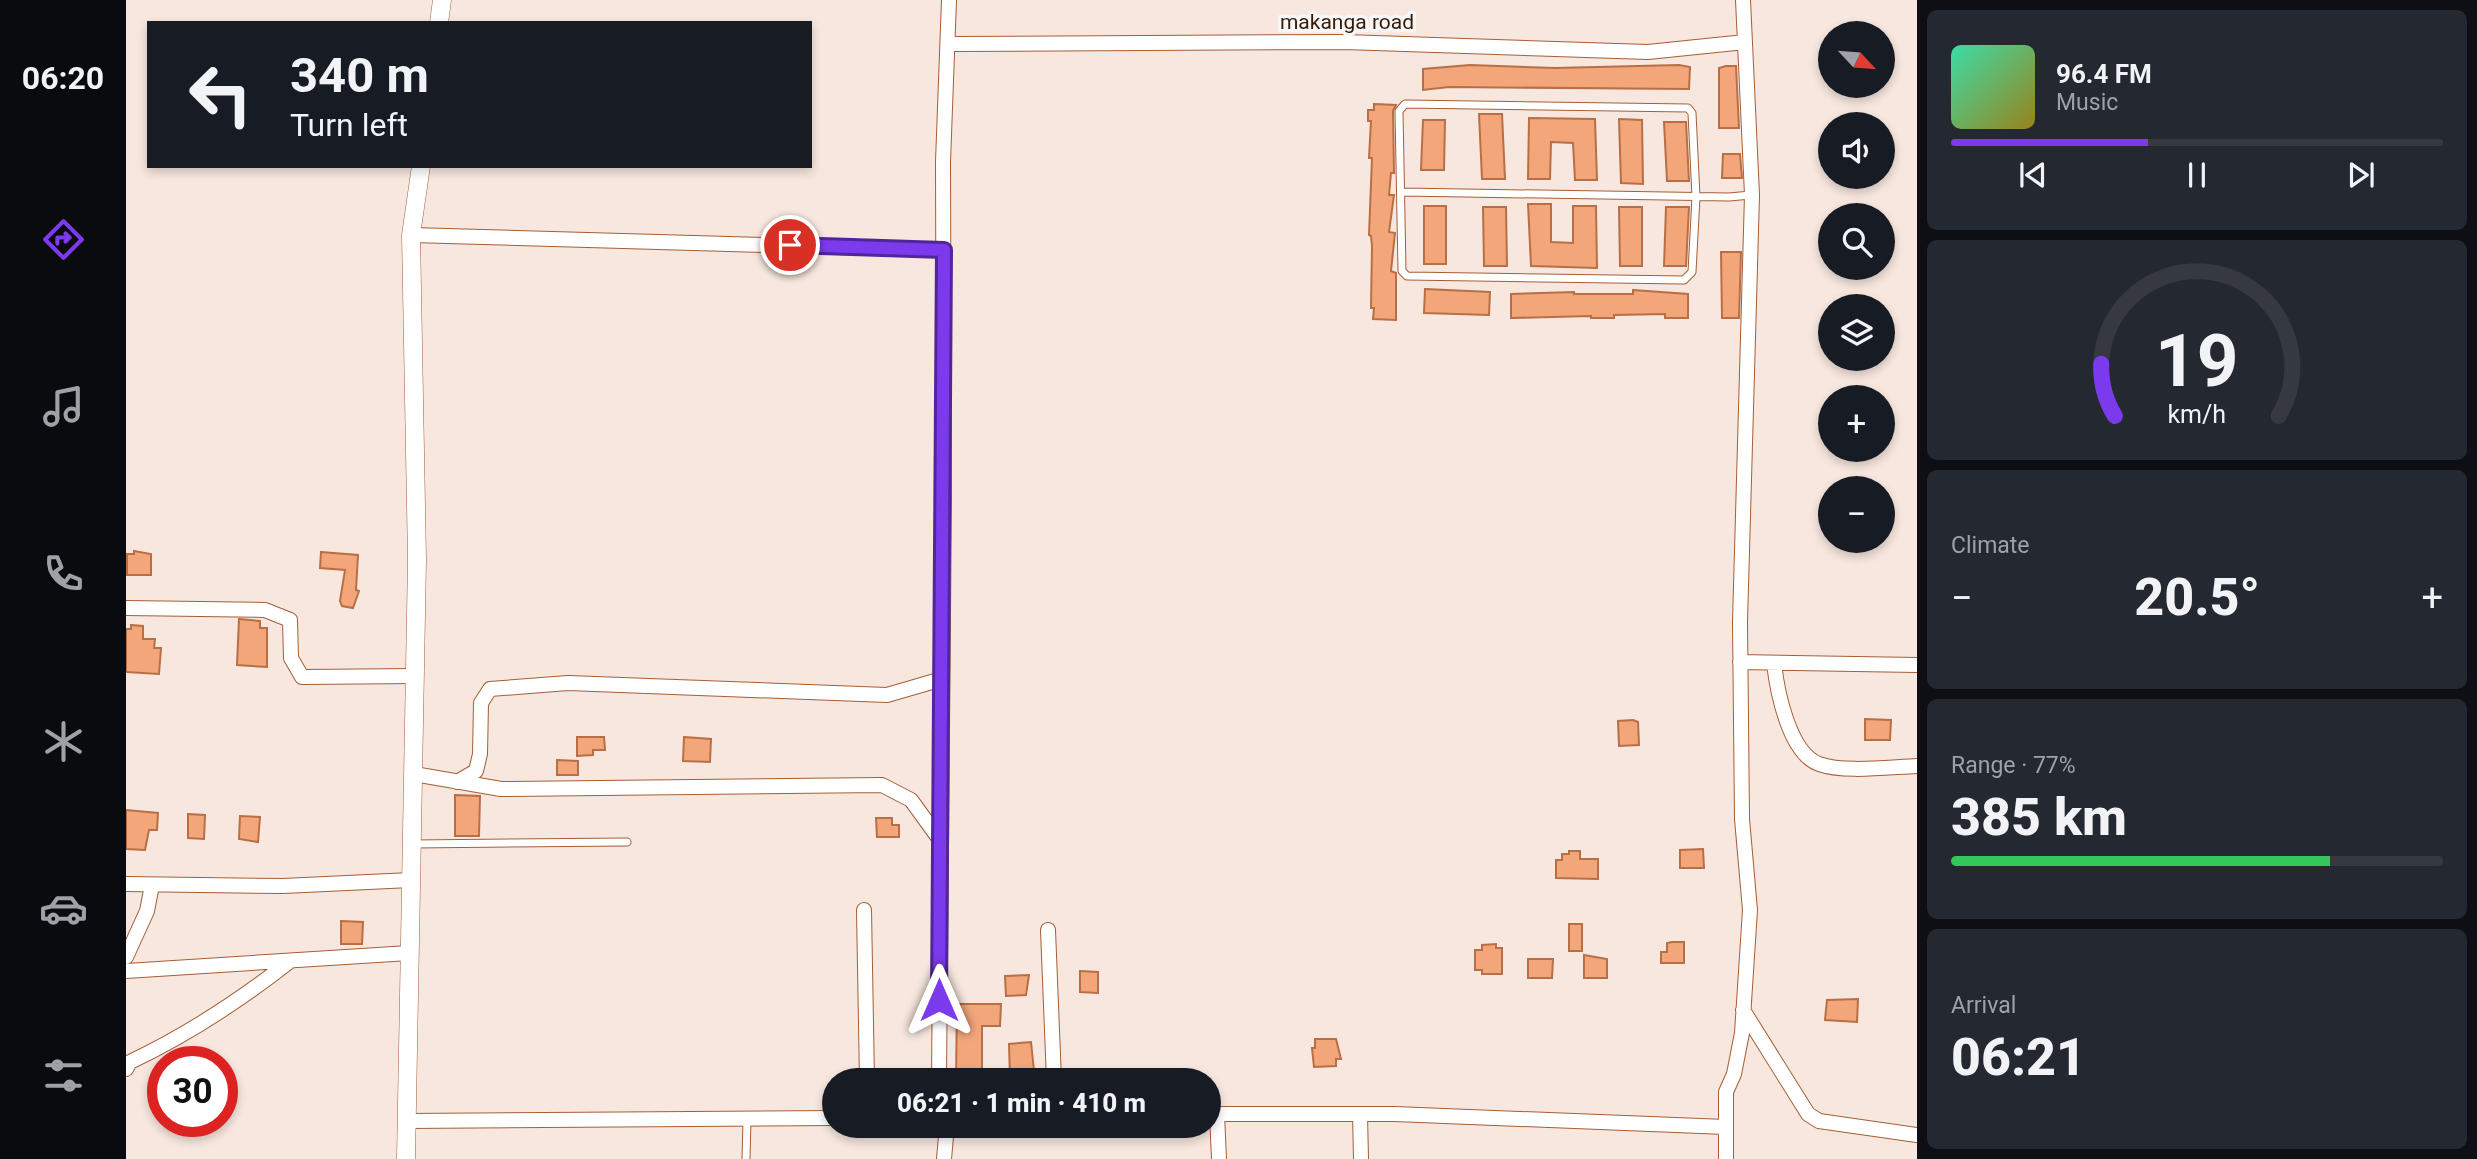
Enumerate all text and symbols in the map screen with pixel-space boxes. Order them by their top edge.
street label: makanga road [1280,10,1414,34]
north arrow [1818,21,1895,98]
map controls [1818,21,1895,553]
text: 340 m [290,47,429,104]
icon: left [175,49,266,140]
text: 06:20 [22,59,104,97]
text: 96.4 FM [2056,59,2152,89]
text: Music [2056,89,2118,116]
text: Turn left [290,106,408,144]
button: sound [1818,112,1895,189]
icon: previous [2014,156,2052,194]
icon: pause [2178,156,2216,194]
icon: next [2342,156,2380,194]
button: search [1818,203,1895,280]
icon: directions [39,215,88,264]
pin [760,215,820,275]
icon: arrive [771,226,809,264]
button: layers [1818,294,1895,371]
text: 19 [2155,318,2239,404]
icon: music [39,382,88,431]
button: + [1818,385,1895,462]
text: km/h [2168,399,2226,428]
button: − [1818,476,1895,553]
text: Climate [1951,532,2030,559]
icon: phone [39,549,88,598]
text: 20.5° [2134,567,2260,628]
text: − [1951,576,1973,620]
text: + [2421,576,2443,620]
icon: climate [39,717,88,766]
text: Range · 77% [1951,752,2076,779]
text: 385 km [1951,787,2127,848]
icon: car [39,884,88,933]
position arrow [902,963,976,1037]
text: Arrival [1951,992,2016,1019]
text: 06:21 [1951,1027,2086,1088]
speed limit sign: 30 [147,1046,238,1137]
icon: filters [39,1051,88,1100]
text: 06:21 · 1 min · 410 m [897,1088,1146,1118]

